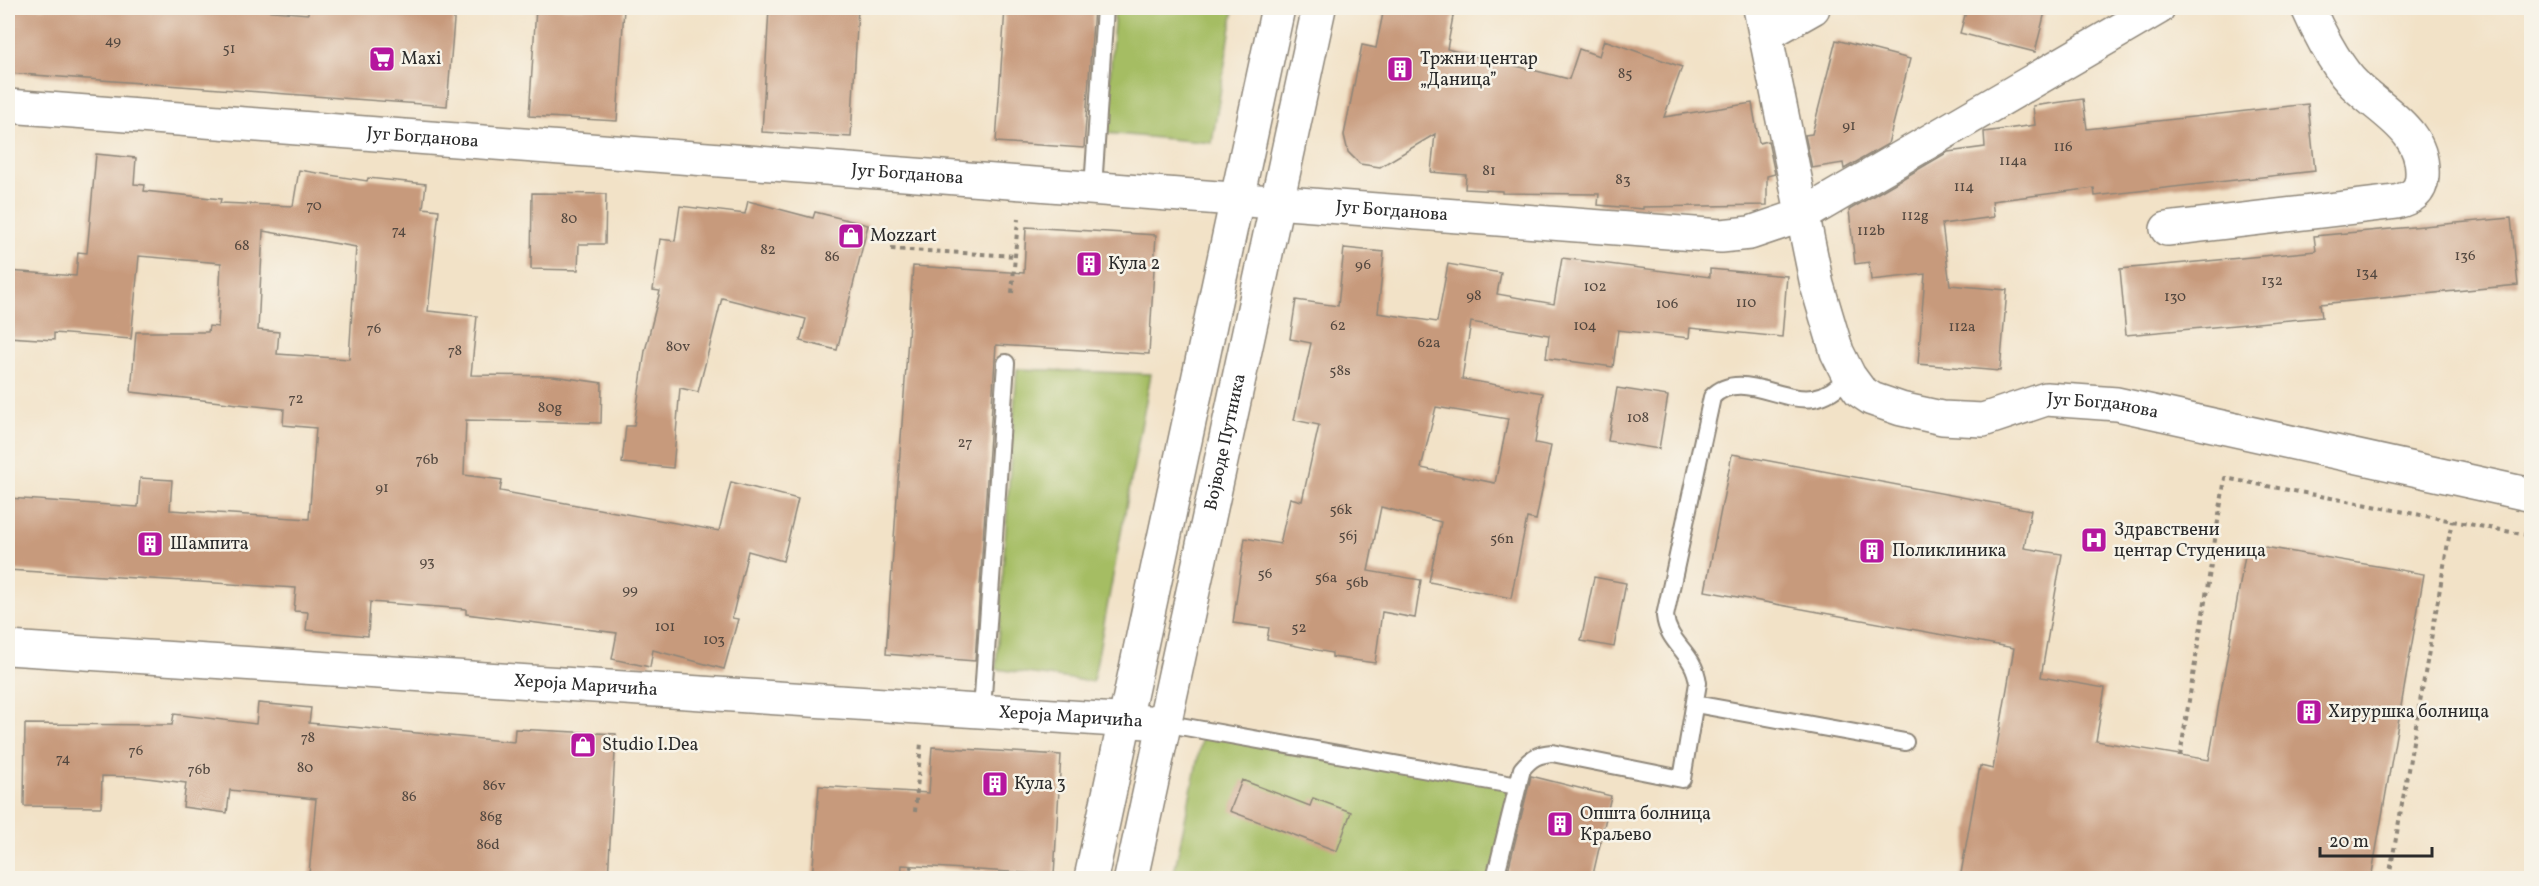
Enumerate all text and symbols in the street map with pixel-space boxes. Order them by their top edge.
house number: 49 [105,31,121,52]
house number: 51 [222,39,236,60]
supermarket icon: Maxi [367,44,397,74]
place label: Maxi [401,47,441,72]
place label: Тржни центар „Даница” [1420,47,1538,93]
building icon: Тржни центар „Даница” [1385,54,1415,84]
house number: 85 [1618,64,1632,85]
house number: 91 [1842,116,1856,137]
street label: Југ Богданова [366,121,480,154]
house number: 116 [2053,137,2073,158]
house number: 114a [1999,151,2027,172]
street label: Југ Богданова [850,158,964,191]
house number: 81 [1482,161,1496,182]
house number: 83 [1615,170,1631,191]
house number: 114 [1954,177,1974,198]
street label: Југ Богданова [1335,194,1449,228]
house number: 70 [306,196,322,217]
house number: 112g [1901,206,1929,227]
house number: 80 [561,209,577,230]
house number: 74 [392,221,406,242]
shop icon: Mozzart [836,221,866,251]
house number: 112b [1857,221,1885,242]
place label: Mozzart [870,224,937,249]
house number: 68 [234,236,250,257]
house number: 82 [760,240,776,261]
house number: 136 [2454,246,2476,267]
house number: 86 [824,247,840,268]
building icon: Кула 2 [1074,249,1104,279]
place label: Кула 2 [1108,252,1160,277]
house number: 96 [1355,255,1371,276]
house number: 134 [2356,263,2378,284]
house number: 132 [2261,271,2283,292]
house number: 102 [1584,277,1606,298]
house number: 98 [1466,286,1482,307]
house number: 130 [2164,287,2186,308]
house number: 110 [1736,293,1756,314]
house number: 106 [1656,294,1678,315]
house number: 62 [1330,316,1346,337]
house number: 104 [1573,316,1597,337]
house number: 112a [1948,317,1976,338]
house number: 76 [367,319,381,340]
house number: 62a [1417,333,1441,354]
house number: 80v [666,337,690,358]
house number: 78 [448,341,462,362]
house number: 58s [1329,361,1351,382]
street label: Војводе Путника [1198,371,1252,513]
street label: Југ Богданова [2046,387,2161,425]
house number: 72 [288,389,304,410]
house number: 80g [538,398,562,419]
house number: 108 [1627,408,1649,429]
house number: 27 [958,433,972,454]
house number: 76b [415,450,439,471]
house number: 91 [375,478,389,499]
house number: 56k [1330,500,1352,521]
place label: Здравствени центар Студеница [2114,518,2266,564]
hospital icon: Здравствени центар Студеница [2079,525,2109,555]
house number: 56j [1338,526,1358,547]
building icon: Шампита [135,529,165,559]
house number: 56n [1490,529,1514,550]
place label: Шампита [170,532,249,557]
building icon: Поликлиника [1857,536,1887,566]
place label: Поликлиника [1892,539,2007,564]
house number: 93 [419,552,435,573]
house number: 56 [1258,564,1272,585]
house number: 56a [1315,568,1337,589]
house number: 56b [1345,573,1369,594]
house number: 99 [622,580,638,601]
house number: 101 [655,617,675,638]
house number: 52 [1291,618,1307,639]
house number: 103 [703,630,725,651]
street label: Хероја Маричића [513,668,659,703]
building icon: Хируршка болница [2294,697,2324,727]
street label: Хероја Маричића [998,700,1144,734]
place label: Хируршка болница [2328,700,2489,725]
house number: 78 [301,728,315,749]
shop icon: Studio I.Dea [568,730,598,760]
place label: Studio I.Dea [602,733,698,758]
house number: 76 [129,741,143,762]
house number: 74 [56,749,70,770]
house number: 80 [297,758,313,779]
house number: 76b [187,760,211,781]
building icon: Кула 3 [980,769,1010,799]
place label: Кула 3 [1014,772,1066,797]
house number: 86v [482,776,506,797]
house number: 86 [401,787,417,808]
place label: Општа болница Краљево [1580,802,1711,848]
house number: 86g [480,807,503,828]
building icon: Општа болница Краљево [1545,809,1575,839]
scale bar [2320,820,2432,858]
text: 20 m [2329,830,2369,855]
house number: 86d [476,835,500,856]

